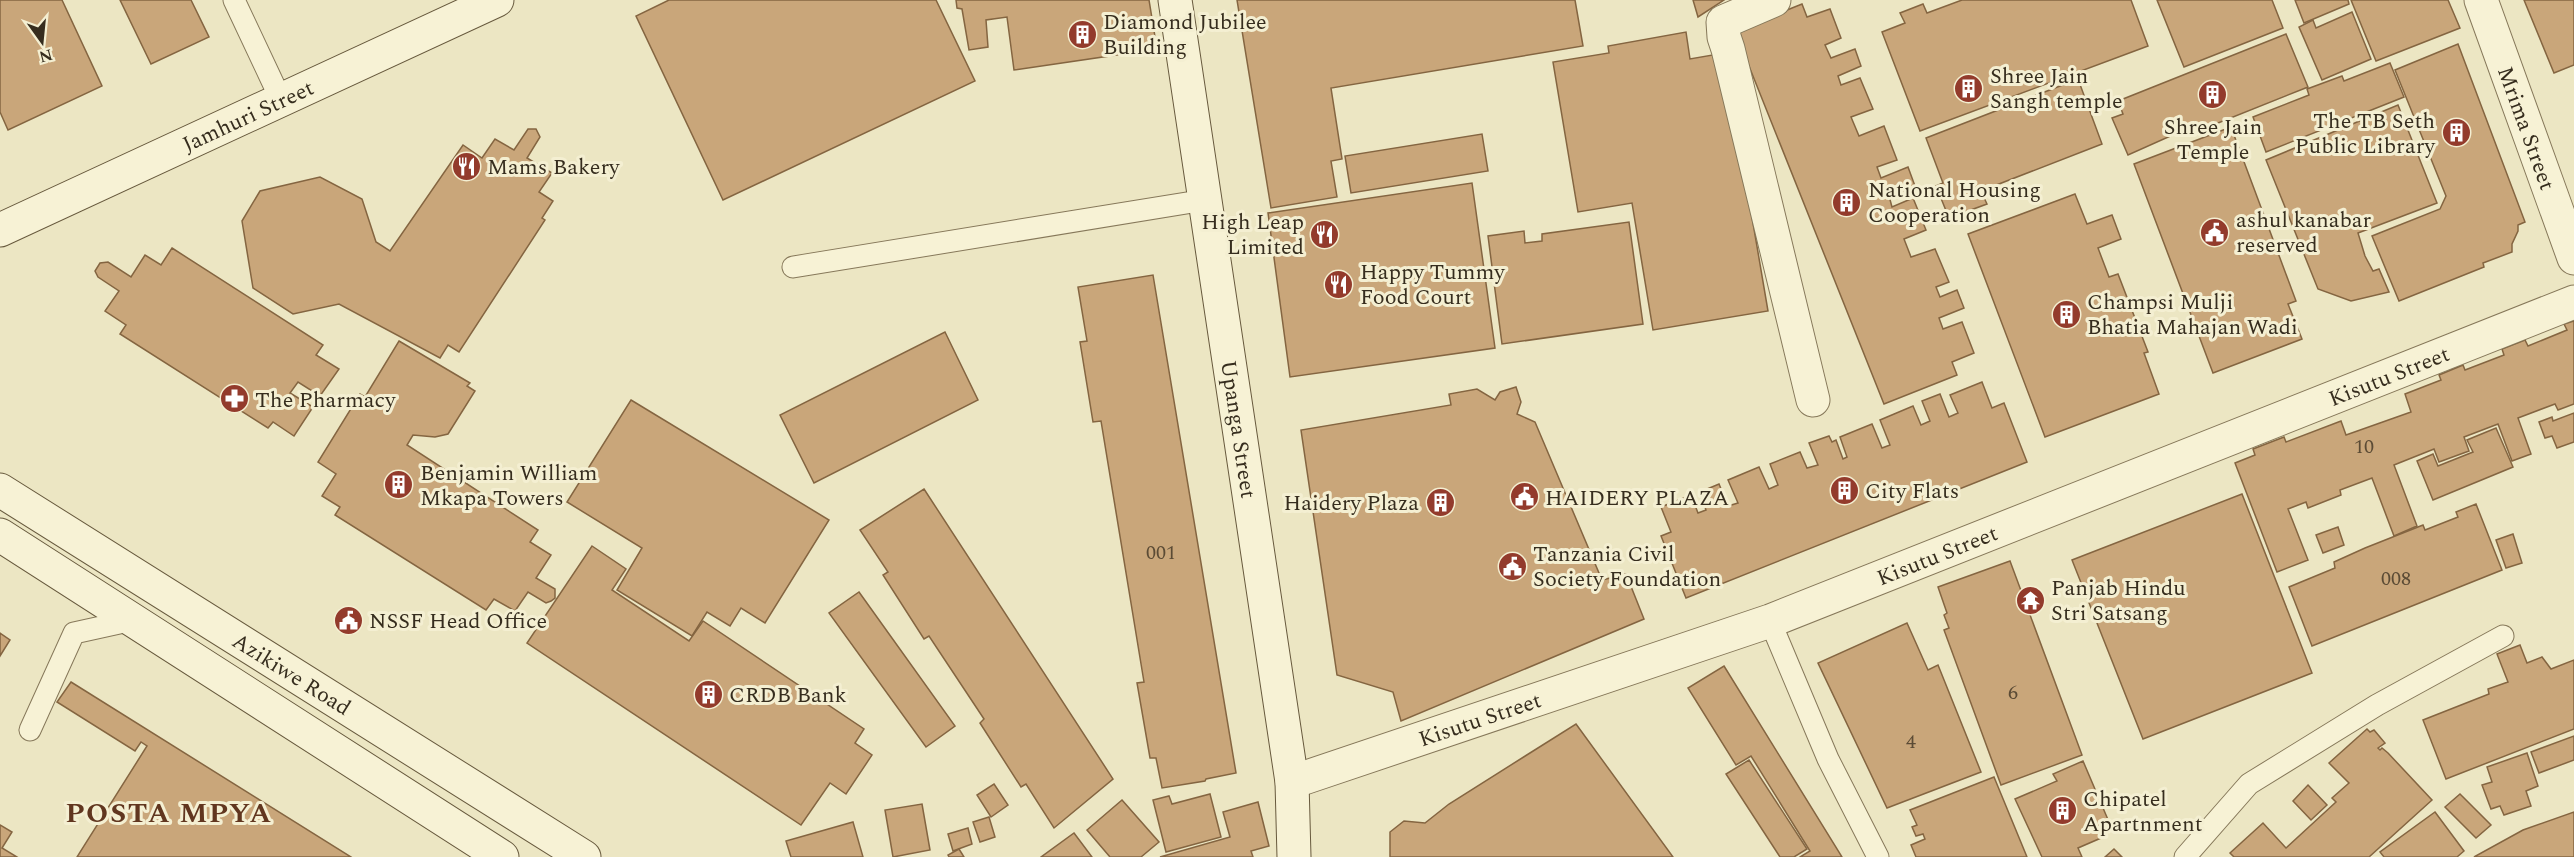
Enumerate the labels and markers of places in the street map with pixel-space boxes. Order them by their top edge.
place label: Diamond Jubilee Building [1103,6,1267,64]
building icon: Diamond Jubilee Building [1066,18,1098,50]
place label: Shree Jain Sangh temple [1990,60,2123,118]
building icon: Shree Jain Sangh temple [1953,72,1985,104]
building icon: Shree Jain Temple [2197,78,2229,110]
place label: The TB Seth Public Library [2295,105,2436,163]
place label: Shree Jain Temple [2164,111,2262,169]
building icon: The TB Seth Public Library [2440,117,2472,149]
restaurant icon: Mams Bakery [450,150,482,182]
place label: Mams Bakery [487,151,621,184]
place label: National Housing Cooperation [1868,174,2041,232]
building icon: National Housing Cooperation [1831,186,1863,218]
place label: ashul kanabar reserved [2236,204,2372,262]
place label: High Leap Limited [1201,206,1304,264]
public building icon: ashul kanabar reserved [2199,216,2231,248]
restaurant icon: High Leap Limited [1309,218,1341,250]
place label: Happy Tummy Food Court [1360,256,1506,314]
restaurant icon: Happy Tummy Food Court [1323,268,1355,300]
place label: Champsi Mulji Bhatia Mahajan Wadi [2087,286,2298,344]
building icon: Champsi Mulji Bhatia Mahajan Wadi [2050,298,2082,330]
pharmacy icon: The Pharmacy [218,383,250,415]
place label: The Pharmacy [255,384,397,417]
place label: Benjamin William Mkapa Towers [420,457,598,515]
building icon: Benjamin William Mkapa Towers [383,469,415,501]
building icon: City Flats [1828,474,1860,506]
place label: City Flats [1865,475,1959,508]
public building icon: HAIDERY PLAZA [1508,481,1540,513]
place label: HAIDERY PLAZA [1545,482,1729,515]
building icon: Haidery Plaza [1424,486,1456,518]
place label: Haidery Plaza [1283,487,1419,520]
place label: Tanzania Civil Society Foundation [1533,538,1721,596]
public building icon: Tanzania Civil Society Foundation [1496,550,1528,582]
place label: Panjab Hindu Stri Satsang [2051,572,2186,630]
temple icon: Panjab Hindu Stri Satsang [2014,584,2046,616]
public building icon: NSSF Head Office [332,604,364,636]
place label: NSSF Head Office [369,605,547,638]
building icon: CRDB Bank [692,678,724,710]
place label: CRDB Bank [729,679,847,712]
place label: Chipatel Apartnment [2083,783,2203,841]
building icon: Chipatel Apartnment [2046,795,2078,827]

